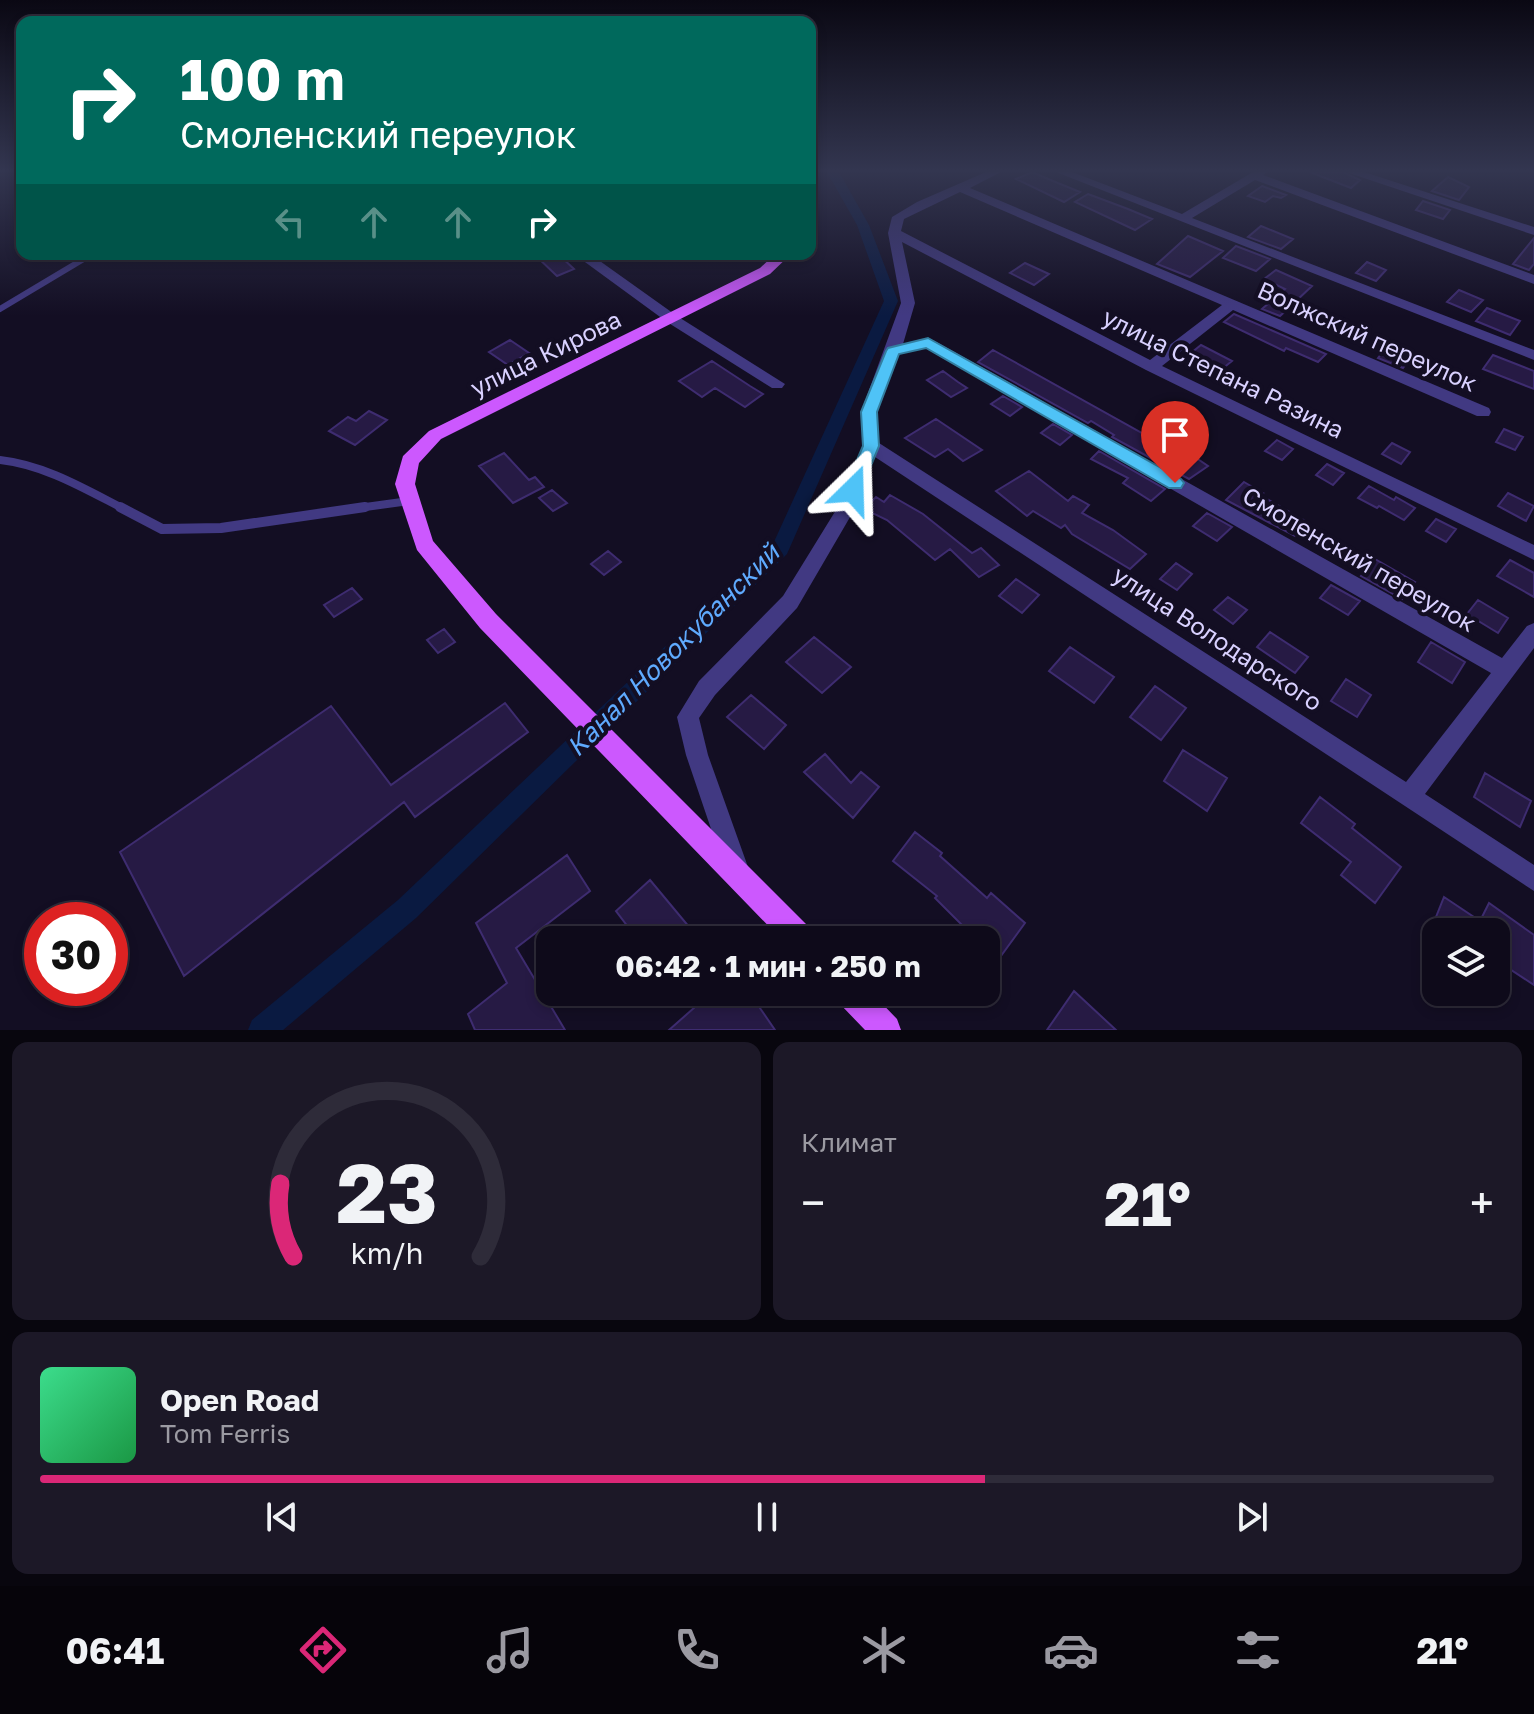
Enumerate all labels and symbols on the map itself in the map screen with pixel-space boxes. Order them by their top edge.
street label: Волжский переулок [1254,274,1482,397]
street label: улица Степана Разина [1098,302,1349,444]
street label: улица Кирова [465,304,625,402]
pin [1141,401,1209,483]
position arrow [811,448,895,532]
street label: Смоленский переулок [1238,480,1482,637]
water label: Канал Новокубанский [560,536,787,762]
street label: улица Володарского [1108,559,1328,716]
speed limit sign: 30 [24,902,128,1006]

